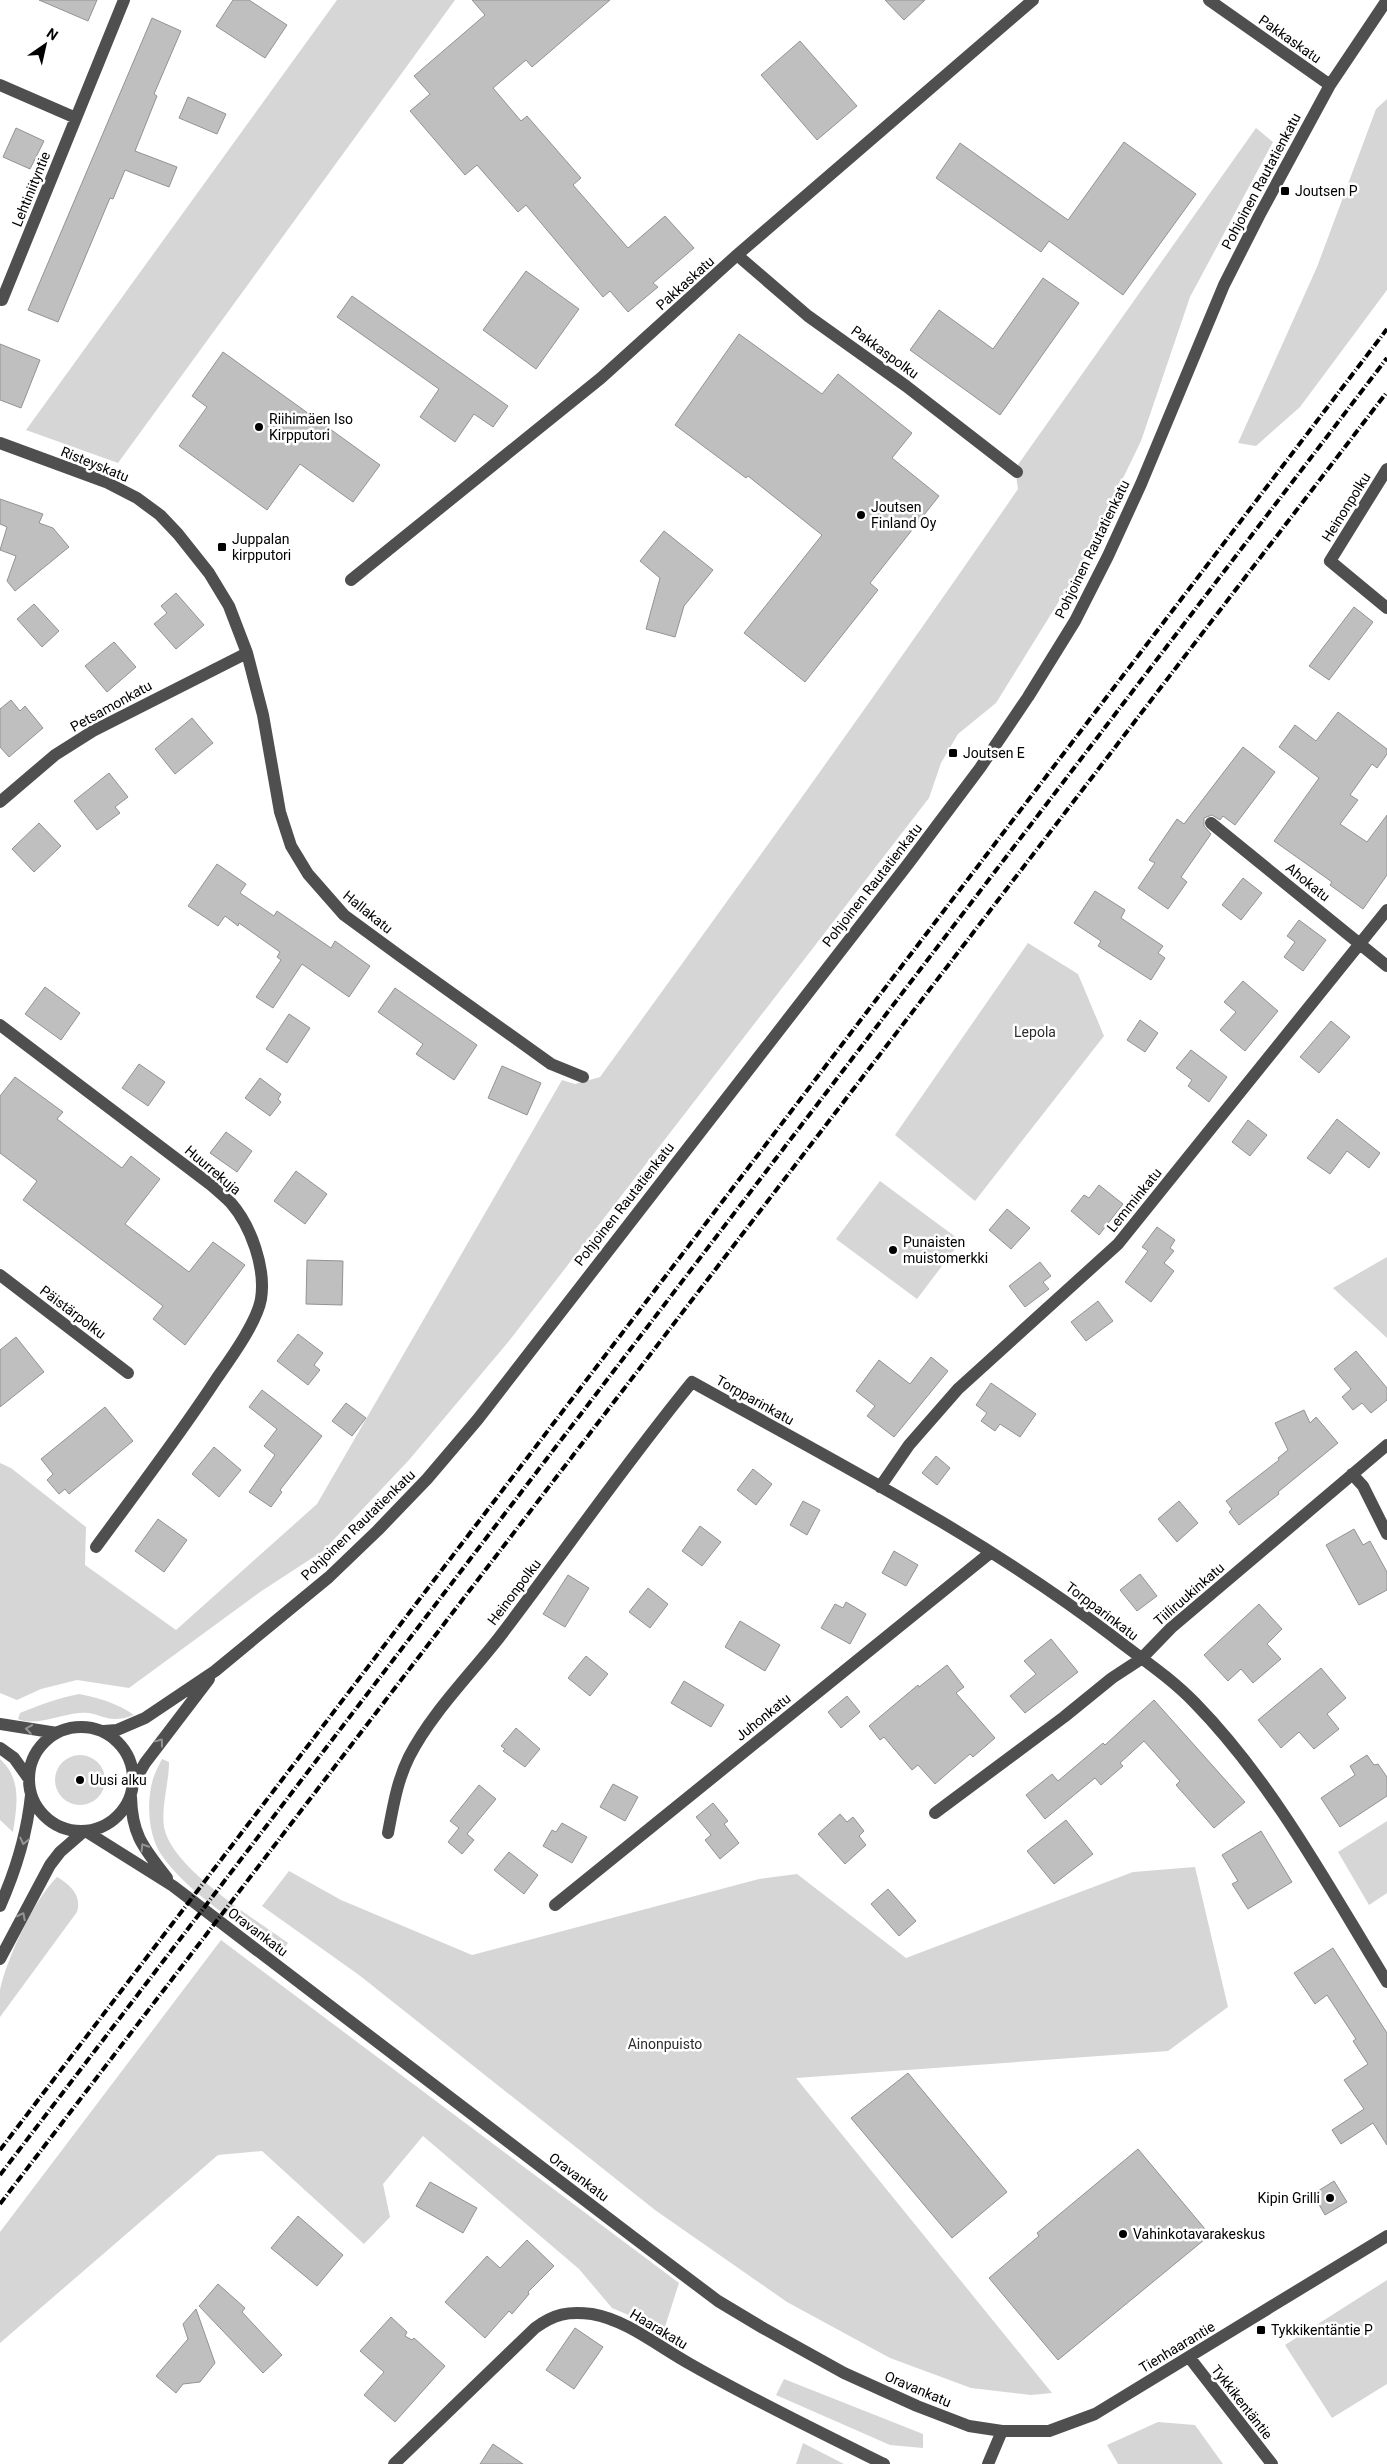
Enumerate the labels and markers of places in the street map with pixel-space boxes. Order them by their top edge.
place label: Joutsen P [1295,183,1358,199]
marker: Joutsen P [1279,185,1291,197]
place label: Riihimäen Iso Kirpputori [269,411,353,443]
marker: Riihimäen Iso Kirpputori [253,421,265,433]
place label: Joutsen Finland Oy [871,499,937,531]
marker: Joutsen Finland Oy [855,509,867,521]
place label: Juppalan kirpputori [232,531,291,563]
marker: Juppalan kirpputori [216,541,228,553]
place label: Joutsen E [963,745,1025,761]
marker: Joutsen E [947,747,959,759]
place label: Punaisten muistomerkki [903,1234,988,1266]
marker: Punaisten muistomerkki [887,1244,899,1256]
place label: Uusi alku [90,1772,147,1788]
marker: Uusi alku [74,1774,86,1786]
place label: Kipin Grilli [1257,2190,1320,2206]
marker: Kipin Grilli [1324,2192,1336,2204]
place label: Vahinkotavarakeskus [1133,2226,1265,2242]
marker: Vahinkotavarakeskus [1117,2228,1129,2240]
place label: Tykkikentäntie P [1271,2322,1373,2338]
marker: Tykkikentäntie P [1255,2324,1267,2336]

